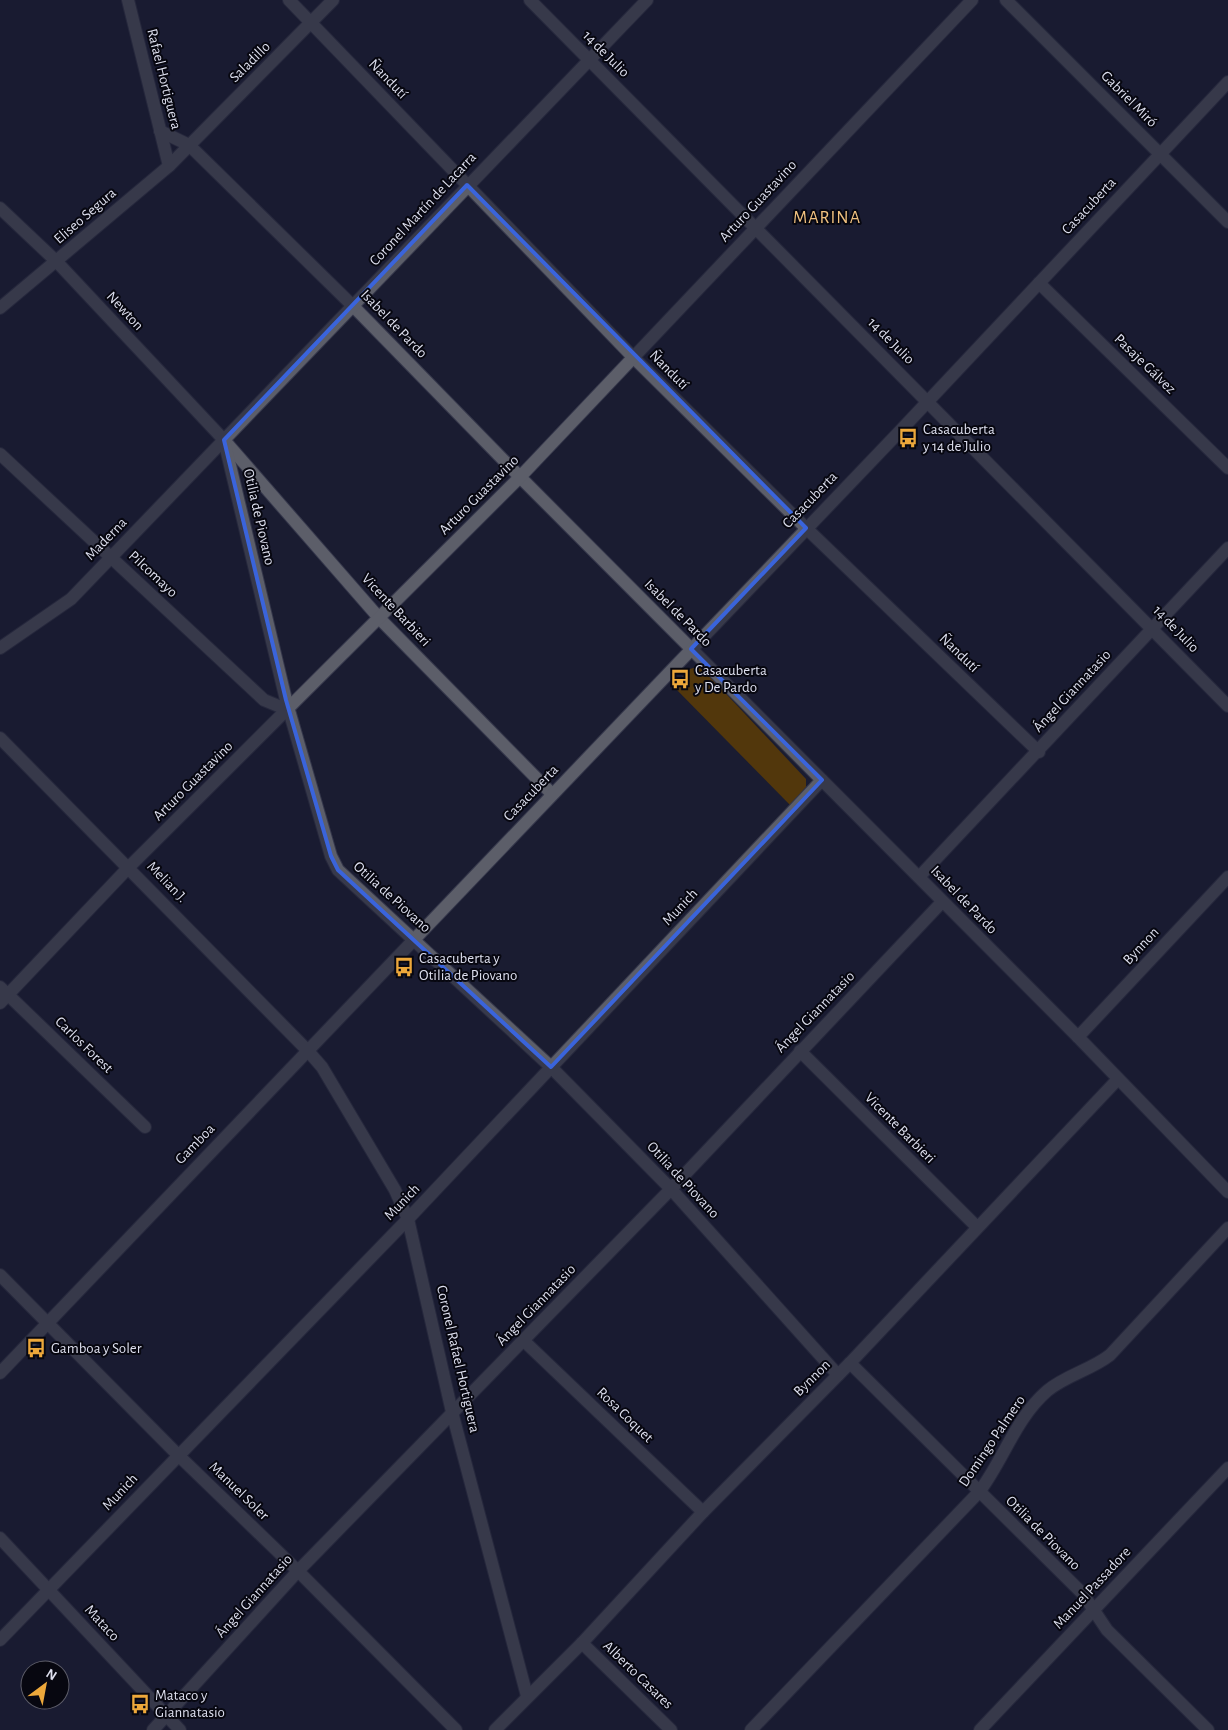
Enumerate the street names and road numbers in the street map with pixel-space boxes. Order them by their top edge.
street label: Rafael Hortiguera [144,27,184,131]
street label: 14 de Julio [580,28,632,80]
street label: Saladillo [227,39,273,85]
street label: Ñandutí [366,56,411,102]
street label: Gabriel Miró [1098,68,1160,130]
street label: Coronel Martín de Lacarra [367,149,479,269]
street label: Arturo Guastavino [716,157,800,245]
street label: Casacuberta [1059,175,1119,237]
street label: Eliseo Segura [51,185,119,247]
street label: Isabel de Pardo [358,287,430,361]
street label: Newton [104,289,146,333]
street label: 14 de Julio [865,315,917,367]
street label: Pasaje Gálvez [1111,331,1179,397]
street label: Ñandutí [647,347,692,393]
street label: Arturo Guastavino [436,452,522,538]
street label: Otilia de Piovano [241,467,277,567]
street label: Casacuberta [780,469,840,531]
street label: Maderna [82,515,130,563]
street label: Pilcomayo [126,548,180,600]
street label: Vicente Barbieri [359,571,433,649]
street label: Isabel de Pardo [641,576,715,650]
street label: 14 de Julio [1150,603,1202,655]
street label: Ñandutí [936,630,983,675]
street label: Ángel Giannatasio [1029,646,1114,735]
street label: Arturo Guastavino [150,738,236,824]
street label: Casacuberta [501,762,561,824]
street label: Otilia de Piovano [350,858,434,936]
street label: Melian J. [144,859,190,905]
street label: Isabel de Pardo [928,863,1000,937]
street label: Munich [660,886,700,928]
street label: Bynnon [1120,925,1162,967]
street label: Ángel Giannatasio [771,967,857,1056]
street label: Carlos Forest [52,1014,116,1076]
street label: Vicente Barbieri [862,1090,938,1166]
street label: Gamboa [172,1121,218,1167]
street label: Otilia de Piovano [644,1139,722,1221]
street label: Munich [381,1181,423,1223]
street label: Ángel Giannatasio [492,1260,578,1349]
street label: Coronel Rafael Hortiguera [434,1284,482,1434]
street label: Bynnon [791,1357,833,1399]
street label: Rosa Coquet [594,1385,656,1446]
street label: Domingo Palmero [956,1393,1028,1489]
street label: Manuel Soler [206,1459,272,1523]
street label: Munich [100,1471,140,1513]
street label: Otilia de Piovano [1003,1493,1083,1573]
street label: Manuel Passadore [1050,1544,1134,1632]
street label: Ángel Giannatasio [211,1550,295,1641]
street label: Mataco [82,1602,122,1644]
street label: Alberto Casares [600,1638,676,1712]

